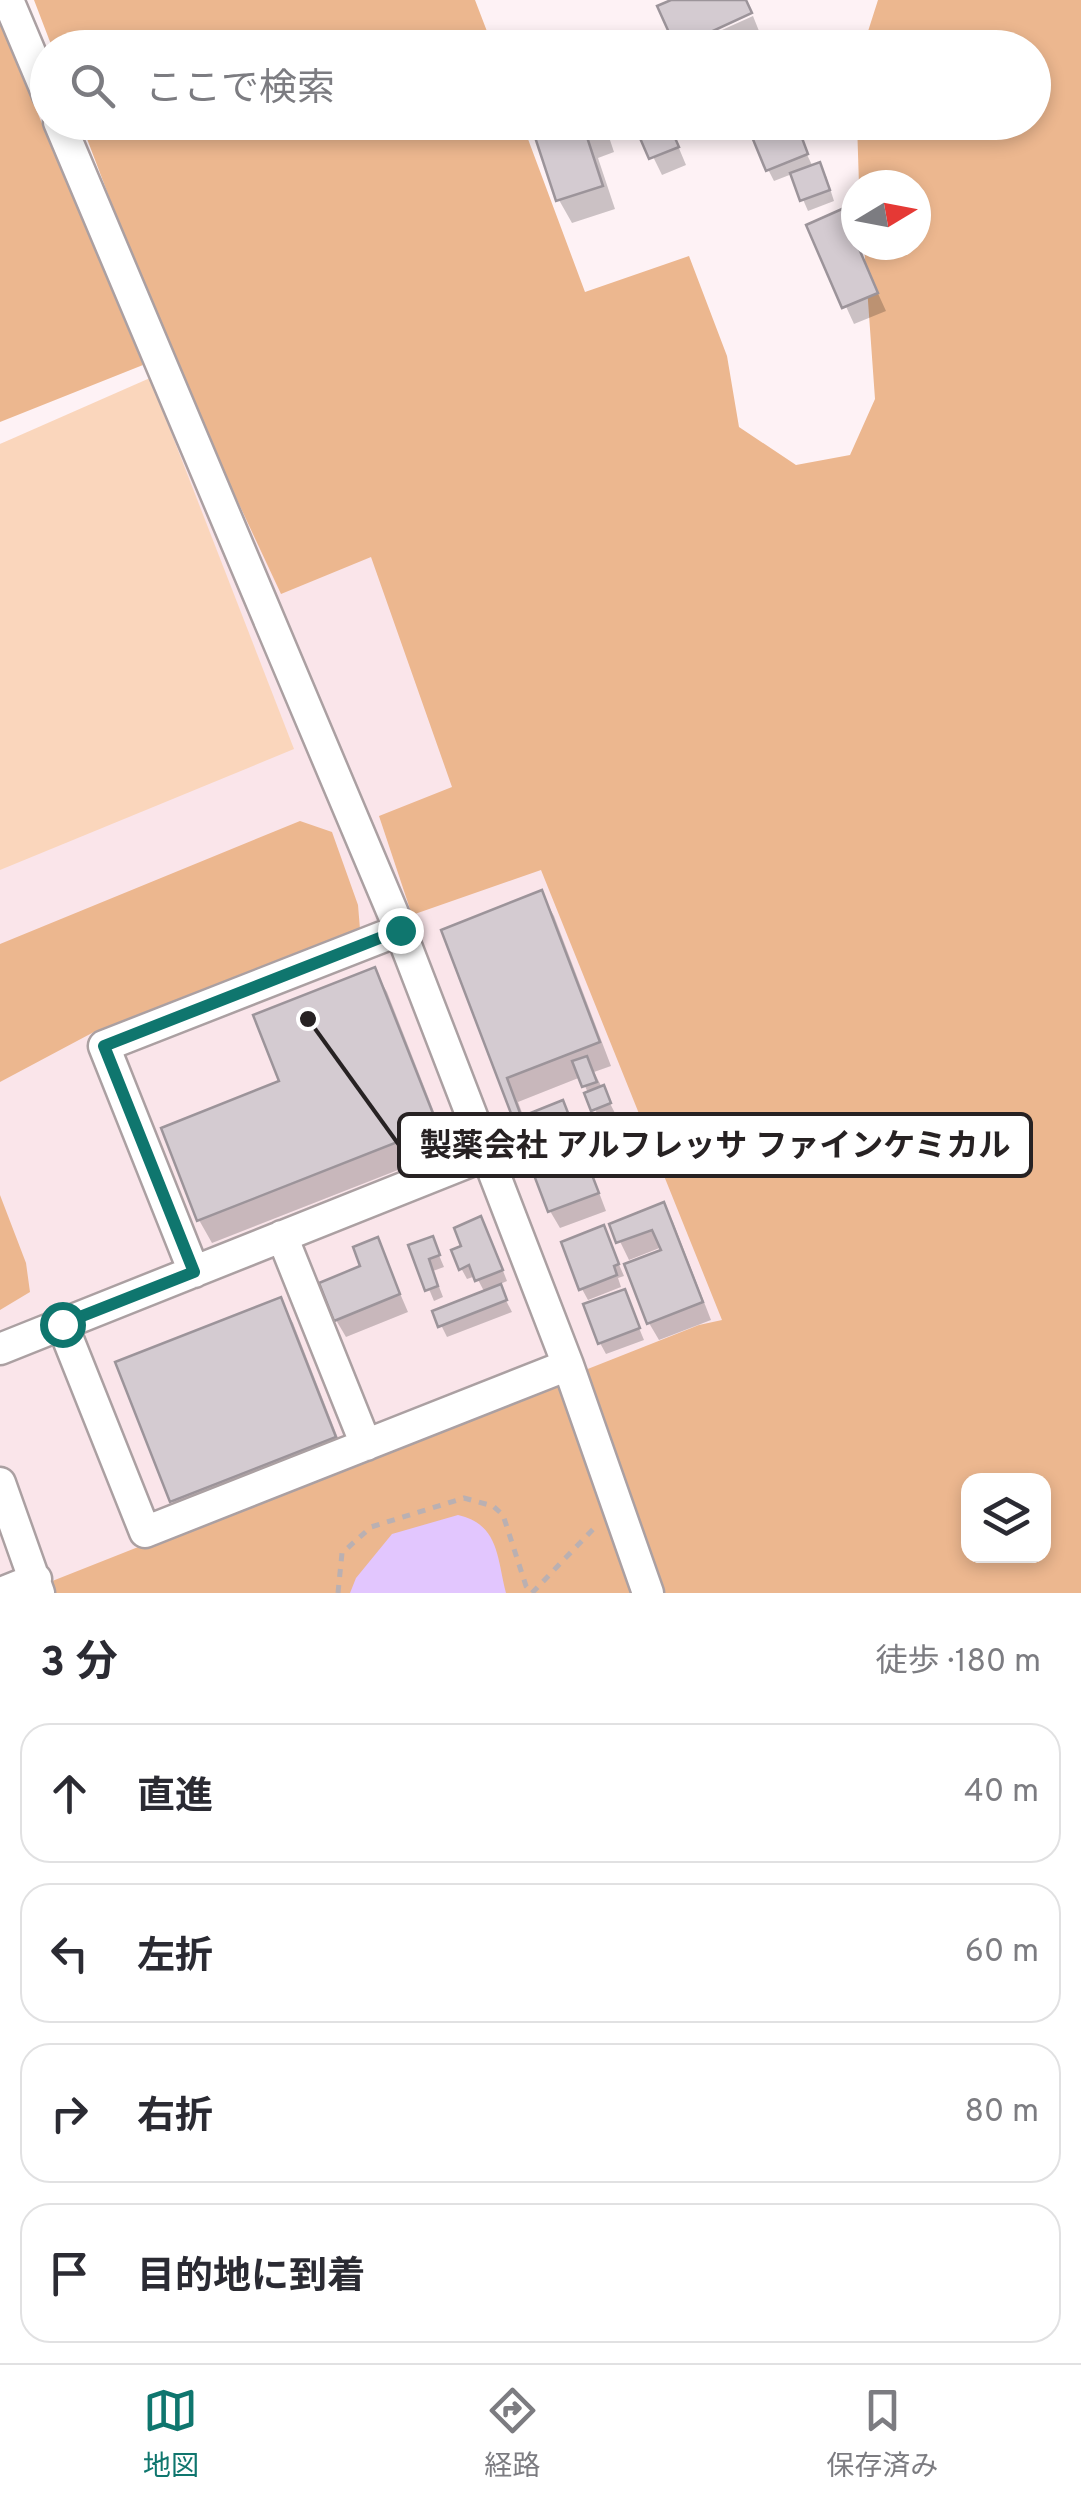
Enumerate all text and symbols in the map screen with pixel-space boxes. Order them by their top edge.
search box [30,30,1051,140]
icon: search [65,58,120,113]
text: ここで検索 [145,66,335,115]
north arrow [841,170,931,260]
route end [378,908,424,954]
callout: 製薬会社 アルフレッサ ファインケミカル [399,1114,1031,1176]
text: 製薬会社 アルフレッサ ファインケミカル [420,1128,1010,1168]
route start [40,1302,86,1348]
map controls [961,1473,1051,1563]
button: layers [961,1473,1051,1563]
text: 3 分 [40,1638,118,1691]
text: 徒歩 · 180 m [876,1643,1041,1683]
icon: ahead [42,1766,97,1821]
text: 40 m [964,1773,1039,1813]
text: 直進 [137,1774,213,1823]
icon: left [42,1926,97,1981]
text: 60 m [965,1933,1039,1973]
text: 左折 [137,1934,213,1983]
icon: right [42,2086,97,2141]
text: 80 m [965,2093,1039,2133]
text: 右折 [137,2094,213,2143]
icon: arrive [42,2246,97,2301]
text: 目的地に到着 [137,2254,365,2303]
tab: 地図 [143,2383,199,2486]
tab: 経路 [484,2383,540,2486]
tab: 保存済み [826,2383,938,2486]

